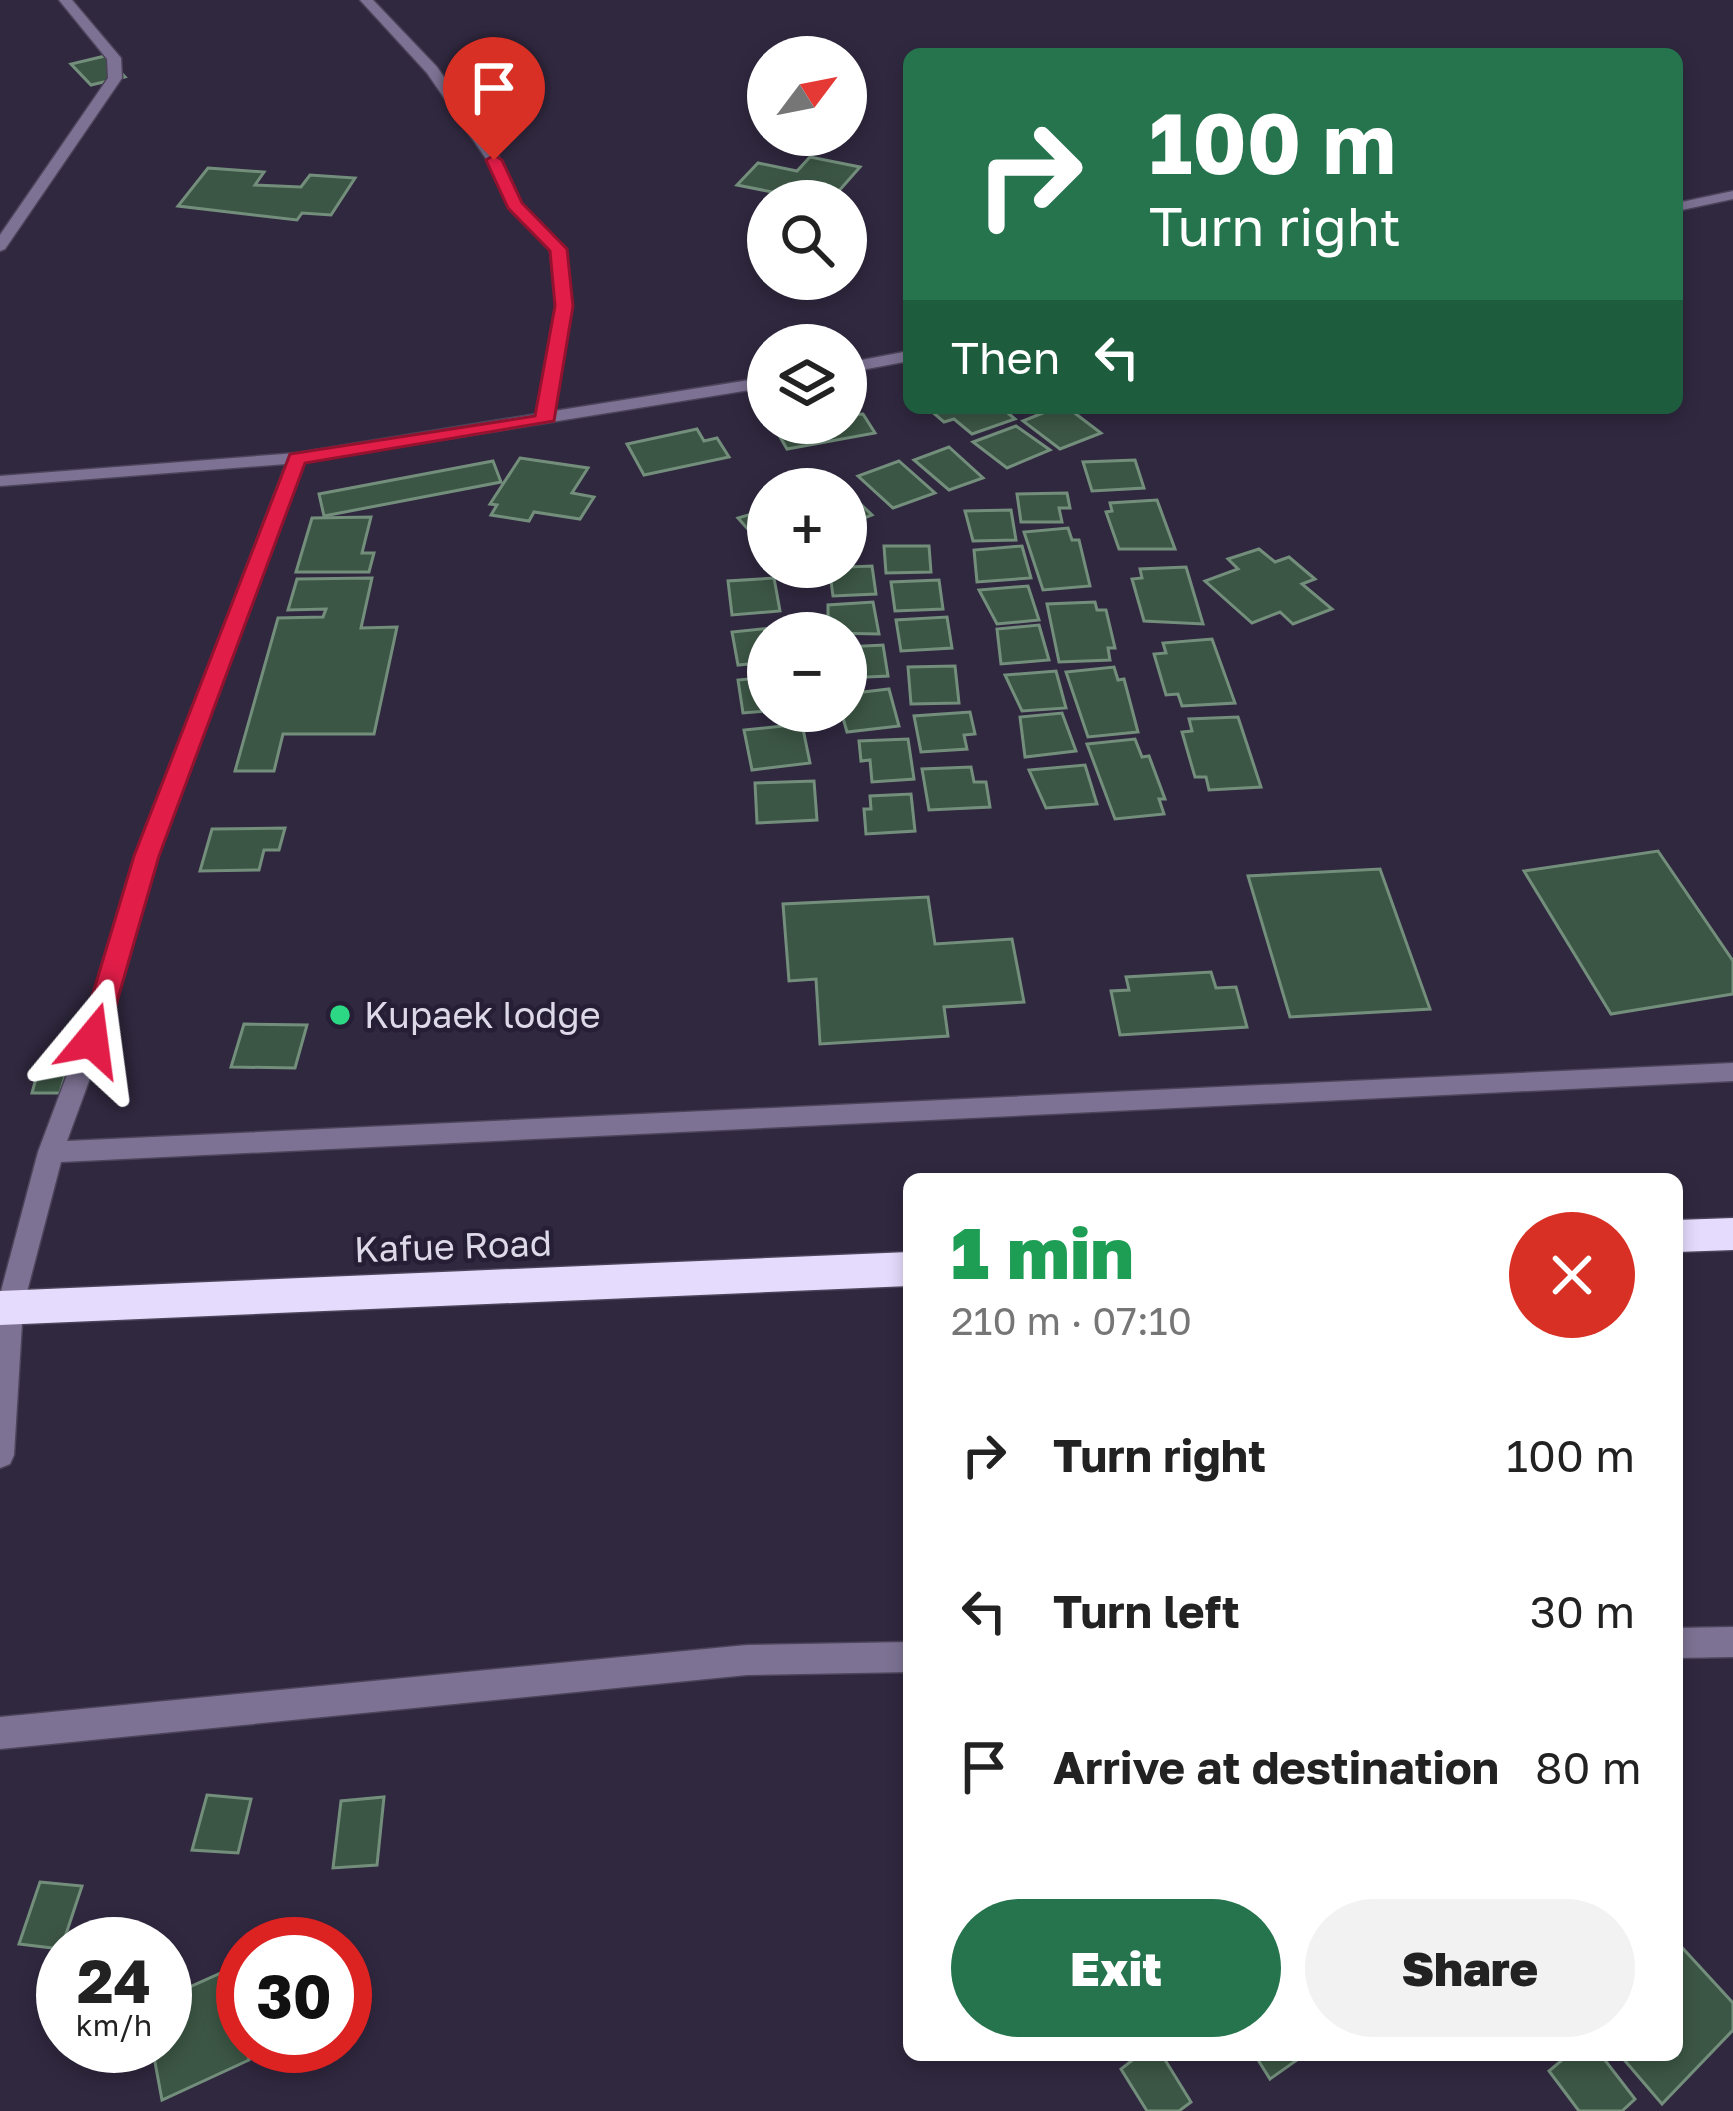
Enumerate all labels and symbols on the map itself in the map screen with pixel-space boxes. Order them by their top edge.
north arrow [747,36,867,156]
pin [443,37,545,160]
position arrow [29,977,155,1103]
place label: Kupaek lodge [364,993,601,1036]
marker: Kupaek lodge [327,1002,353,1028]
street label: Kafue Road [353,1221,553,1270]
speed limit sign: 30 [216,1917,372,2073]

